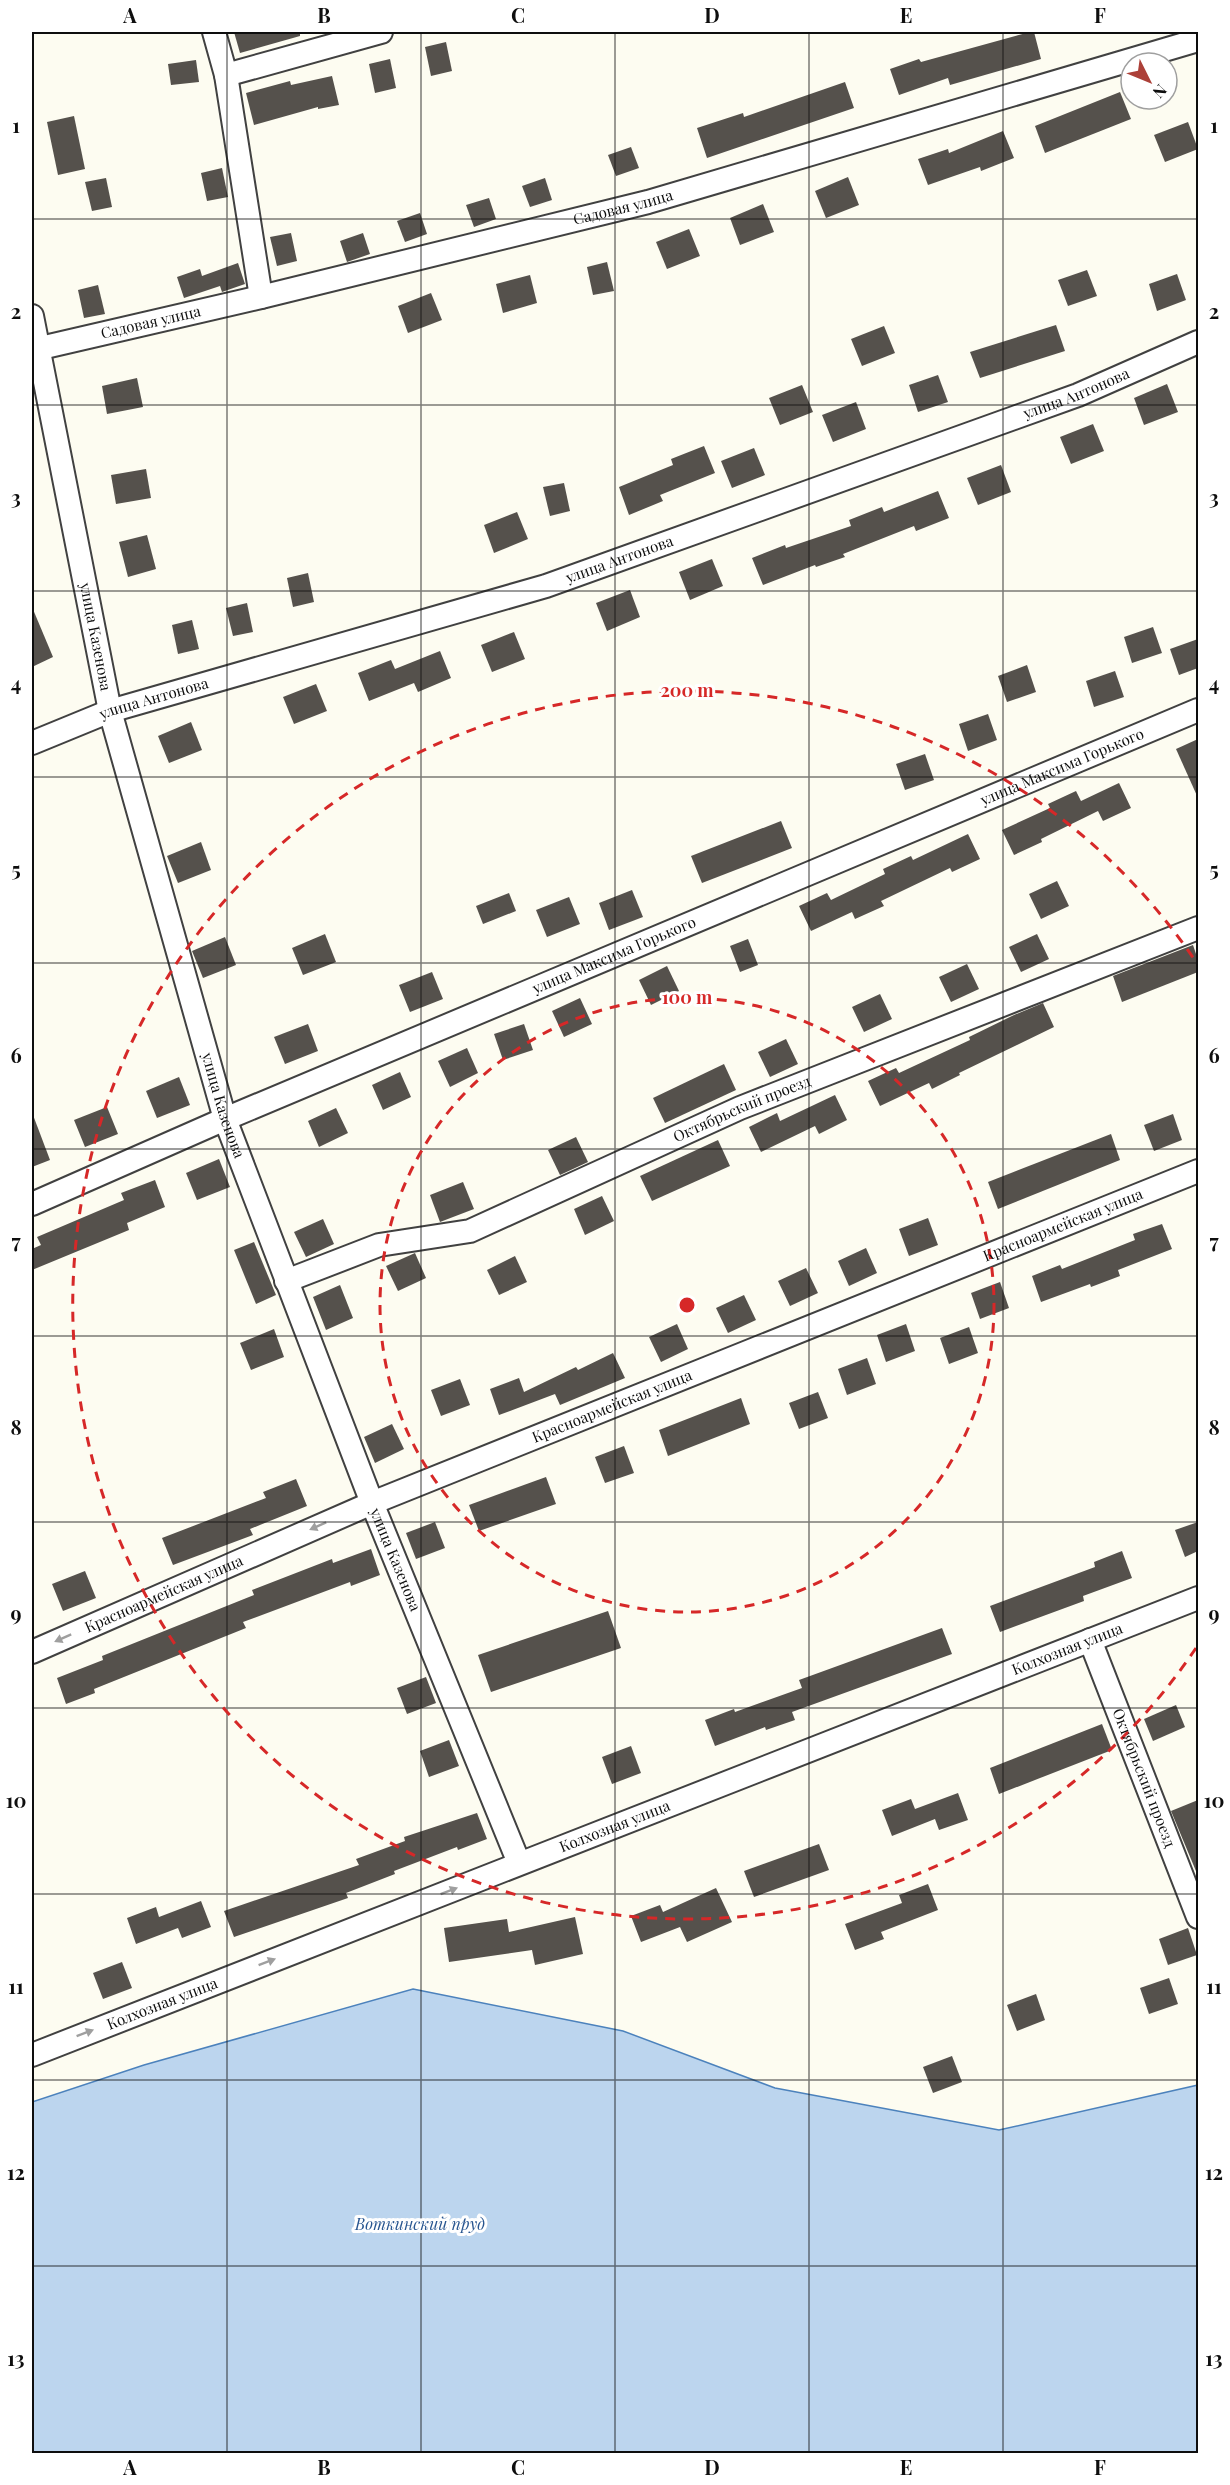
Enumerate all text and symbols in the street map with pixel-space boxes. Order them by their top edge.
text: A [122,1,137,28]
text: B [317,1,331,28]
text: C [511,1,525,28]
text: D [704,1,720,28]
text: E [900,1,912,28]
text: F [1094,1,1106,28]
north arrow [1119,51,1179,111]
text: N [1148,80,1172,103]
text: 1 [12,111,20,138]
text: 1 [1210,111,1218,138]
street label: Садовая улица [571,184,675,229]
text: 2 [11,297,21,324]
text: 2 [1209,297,1219,324]
street label: Садовая улица [99,300,203,343]
street label: улица Антонова [1019,362,1133,423]
text: 3 [11,483,21,510]
text: 3 [1209,483,1219,510]
street label: улица Антонова [562,530,676,587]
street label: улица Казенова [76,580,117,693]
text: 4 [11,669,21,696]
text: 4 [1209,669,1219,696]
street label: улица Антонова [95,672,211,724]
text: 200 m [660,678,714,702]
street label: улица Максима Горького [976,723,1147,810]
text: 5 [11,855,21,882]
text: 5 [1209,855,1219,882]
street label: улица Максима Горького [528,911,699,998]
text: 100 m [662,985,713,1009]
text: 6 [10,1041,22,1068]
text: 6 [1208,1041,1220,1068]
street label: улица Казенова [198,1049,250,1161]
street label: Октябрьский проезд [670,1070,814,1146]
street label: Красноармейская улица [980,1183,1146,1265]
text: 7 [11,1227,21,1254]
text: 7 [1209,1227,1219,1254]
centre of rings [677,1295,697,1315]
street label: Красноармейская улица [529,1364,695,1447]
text: 8 [10,1413,22,1440]
text: 8 [1208,1413,1220,1440]
street label: улица Казенова [366,1504,426,1614]
one-way arrow [310,1522,327,1531]
street label: Красноармейская улица [81,1550,246,1637]
text: 9 [10,1599,22,1626]
text: 9 [1208,1599,1220,1626]
street label: Колхозная улица [1009,1617,1126,1679]
one-way arrow [54,1634,71,1643]
street label: Октябрьский проезд [1109,1705,1181,1850]
text: 10 [6,1786,26,1813]
text: 10 [1204,1786,1224,1813]
street label: Колхозная улица [556,1795,673,1856]
one-way arrow [440,1885,458,1895]
one-way arrow [258,1956,276,1966]
text: 11 [8,1972,24,1999]
street label: Колхозная улица [104,1972,221,2034]
text: 11 [1206,1972,1222,1999]
one-way arrow [76,2027,94,2037]
text: 12 [7,2158,25,2185]
text: 12 [1205,2158,1223,2185]
water label: Воткинский пруд [354,2213,485,2234]
text: 13 [7,2344,25,2371]
text: 13 [1205,2344,1223,2371]
text: A [122,2453,137,2480]
text: B [317,2453,331,2480]
text: C [511,2453,525,2480]
text: D [704,2453,720,2480]
text: E [900,2453,912,2480]
text: F [1094,2453,1106,2480]

